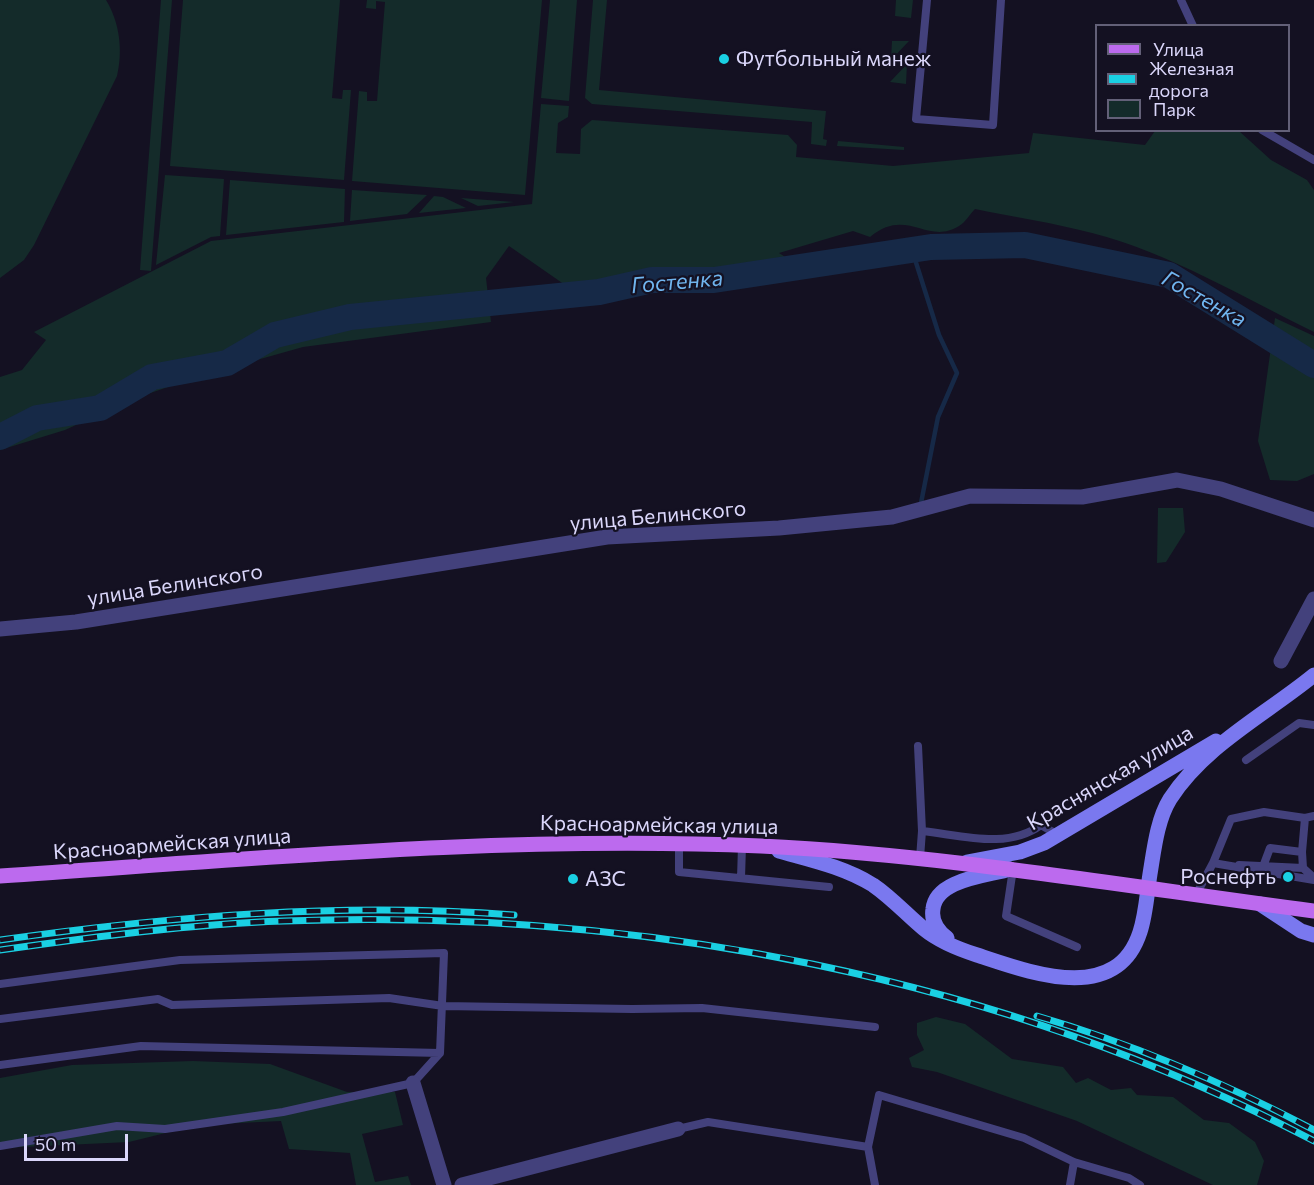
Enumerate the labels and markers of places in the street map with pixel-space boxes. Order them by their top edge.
place label: Футбольный манеж [736,46,931,72]
marker: Футбольный манеж [717,52,731,66]
place label: Роснефть [1180,864,1276,890]
place label: АЗС [585,866,626,892]
marker: Роснефть [1281,870,1295,884]
marker: АЗС [566,872,580,886]

